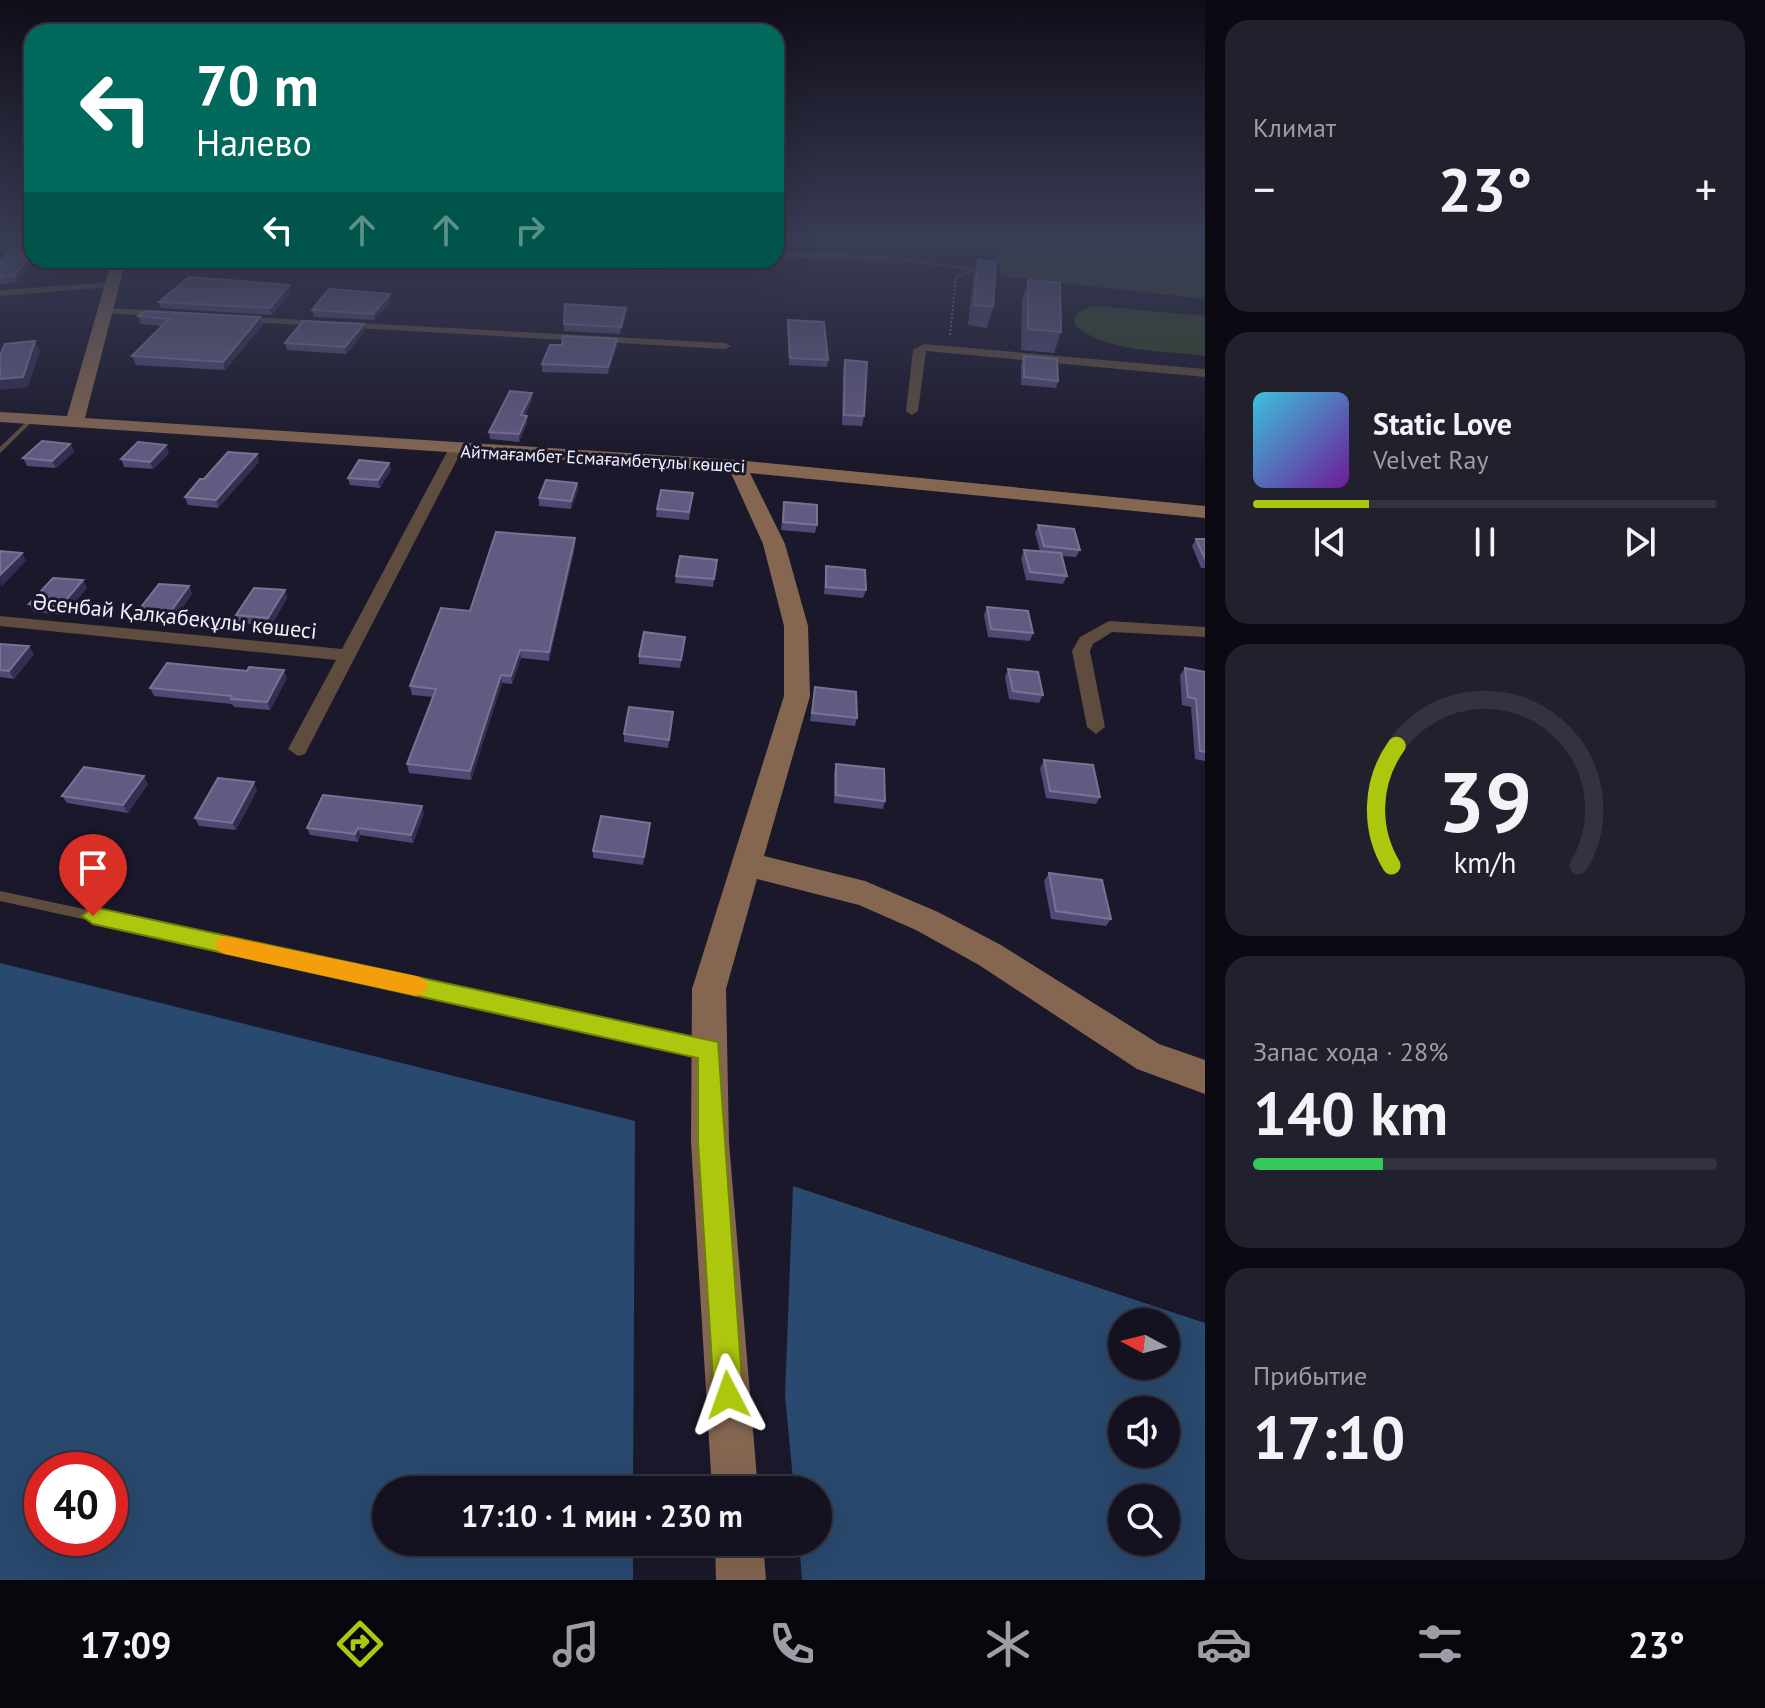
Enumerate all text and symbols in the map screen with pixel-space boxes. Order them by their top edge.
text: 70 m [196,49,319,121]
icon: left [64,56,168,160]
text: Климат [1253,111,1336,144]
text: Налево [196,119,312,166]
text: 23° [1438,150,1532,228]
text: − [1253,160,1275,217]
text: + [1695,160,1717,217]
icon: left [256,208,300,252]
icon: ahead [340,208,384,252]
icon: ahead [424,208,468,252]
icon: right [508,208,552,252]
text: Static Love [1373,404,1512,443]
street label: Айтмағамбет Есмағамбетұлы көшесі [460,440,746,477]
text: Velvet Ray [1373,443,1489,476]
icon: previous [1308,520,1352,564]
icon: pause [1463,520,1507,564]
icon: next [1618,520,1662,564]
street label: Әсенбай Қалқабекұлы көшесі [32,587,318,645]
text: 39 [1438,747,1532,855]
pin [59,834,127,916]
text: km/h [1454,844,1516,881]
icon: arrive [71,846,115,890]
text: Запас хода · 28% [1253,1035,1448,1068]
text: 140 km [1253,1074,1448,1152]
north arrow [1108,1308,1180,1380]
map controls [1108,1308,1180,1556]
position arrow [686,1353,770,1437]
text: Прибытие [1253,1359,1367,1392]
button: sound [1108,1396,1180,1468]
text: 17:10 [1253,1398,1405,1476]
speed limit sign: 40 [24,1452,128,1556]
button: search [1108,1484,1180,1556]
text: 17:10 · 1 мин · 230 m [461,1496,743,1535]
icon: directions [332,1616,388,1672]
icon: music [548,1616,604,1672]
icon: phone [764,1616,820,1672]
icon: climate [980,1616,1036,1672]
icon: car [1196,1616,1252,1672]
icon: filters [1412,1616,1468,1672]
text: 17:09 [80,1621,171,1668]
text: 23° [1628,1621,1685,1668]

